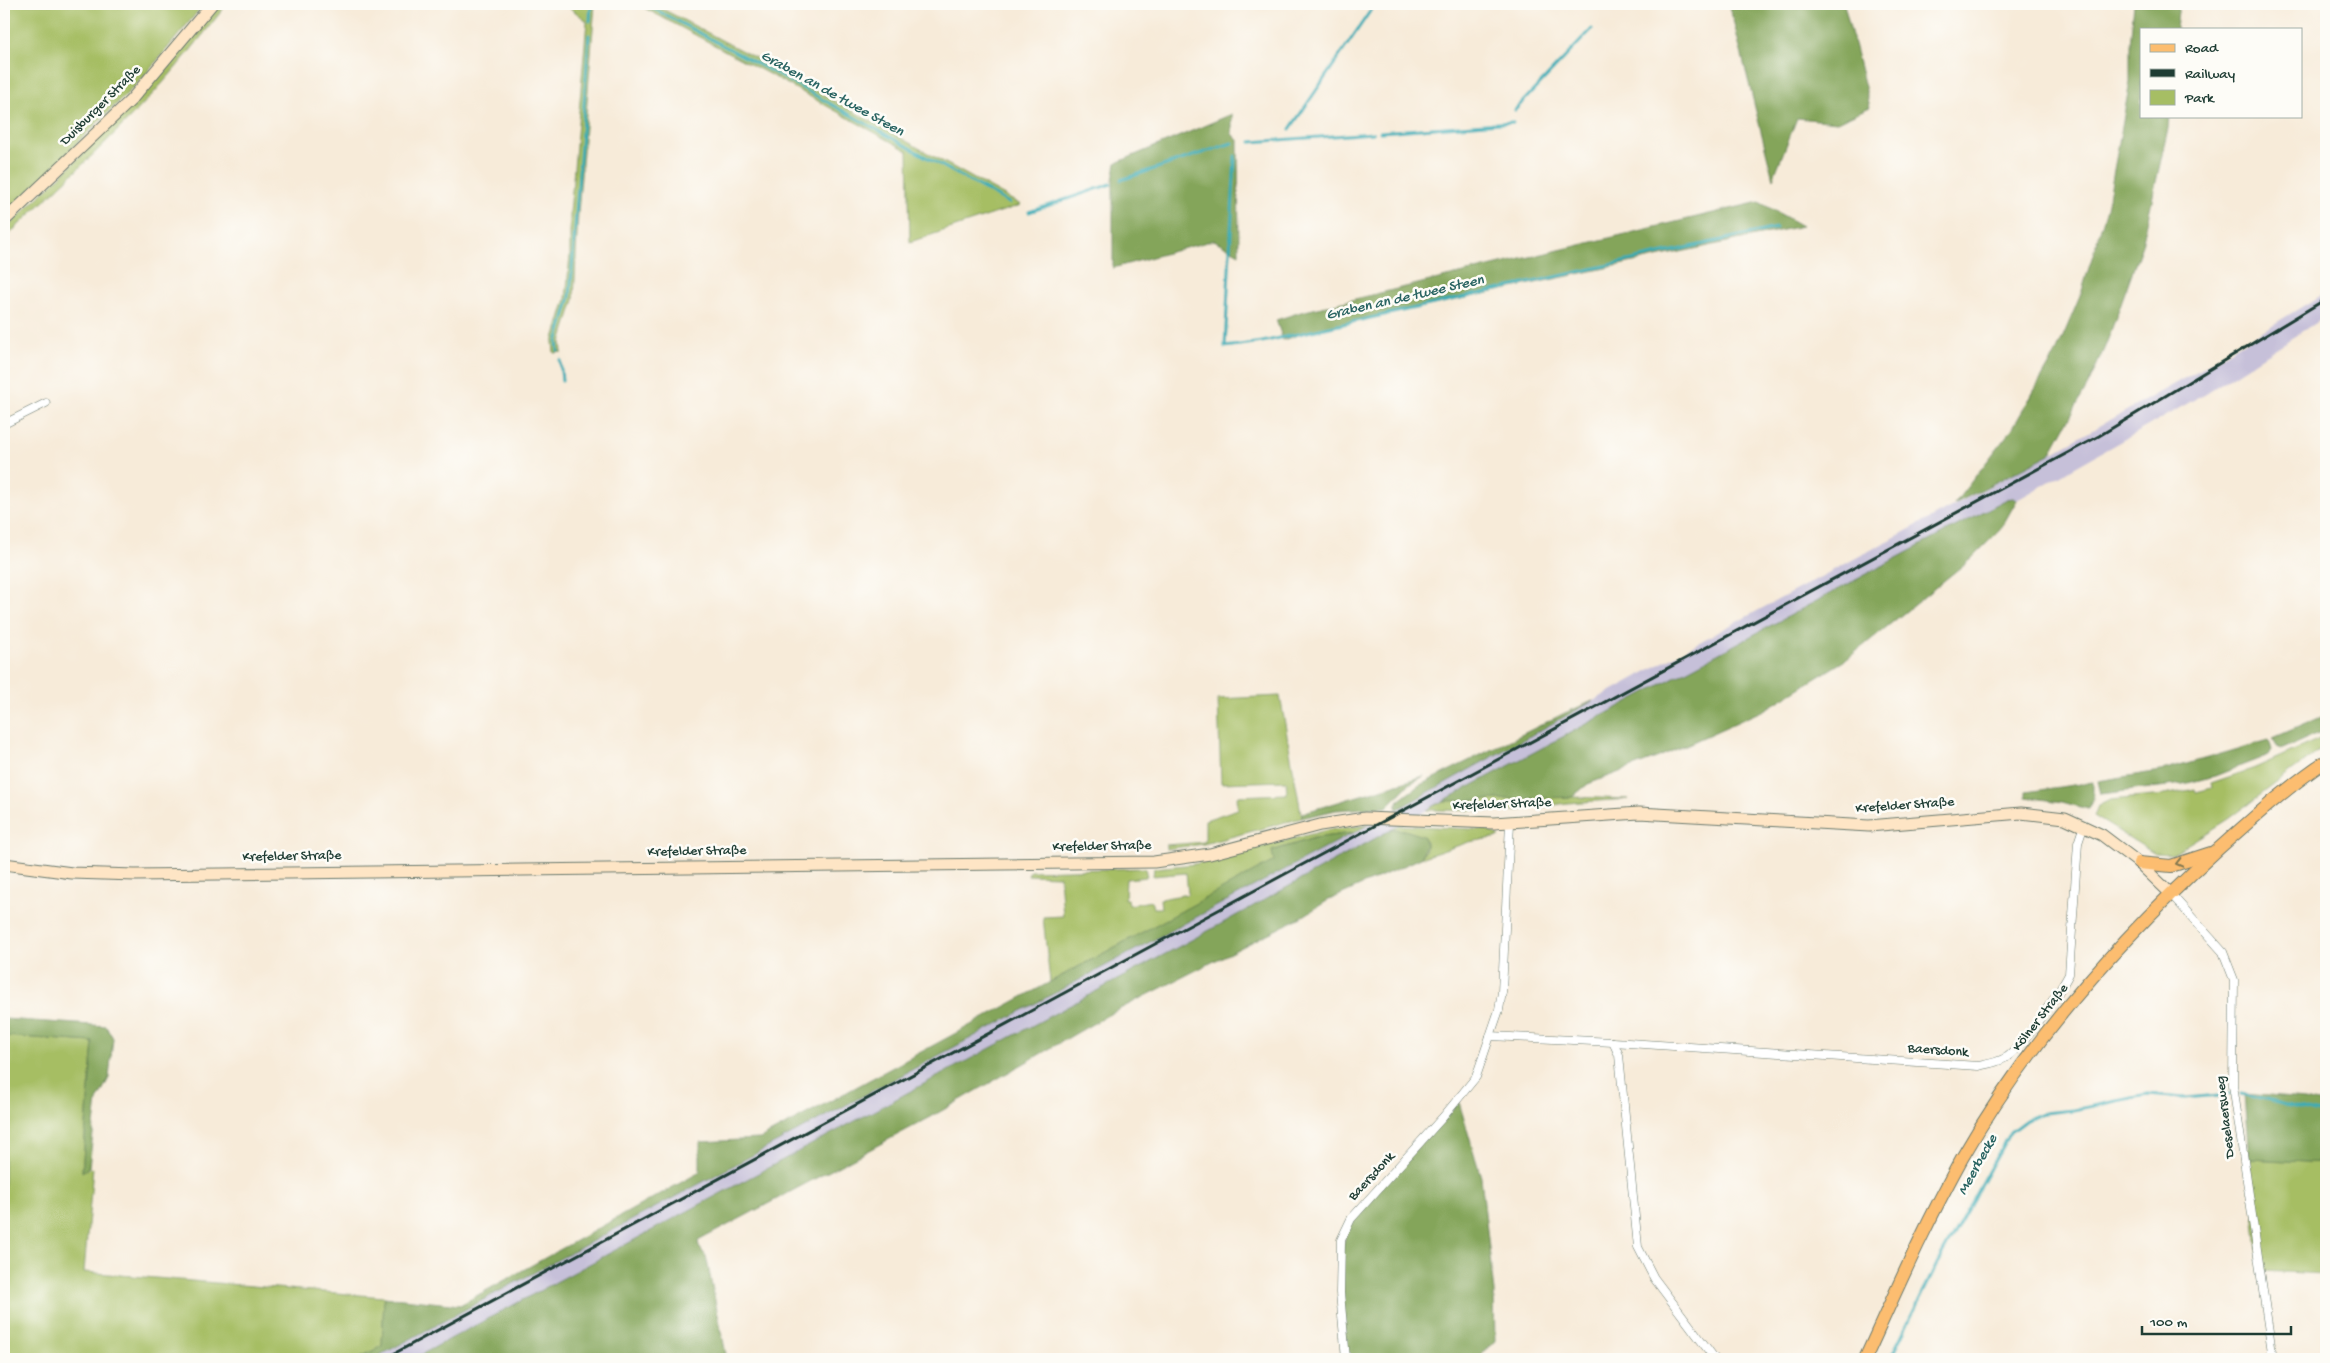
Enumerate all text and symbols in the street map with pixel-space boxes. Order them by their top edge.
legend [2140,28,2302,118]
text: Road [2185,40,2219,58]
water label: Graben an de twee Steen [757,47,908,141]
street label: Duisburger Straße [56,62,145,151]
text: Railway [2185,66,2236,84]
text: Park [2184,90,2215,108]
water label: Graben an de twee Steen [1325,271,1486,325]
street label: Krefelder Straße [1855,794,1956,818]
street label: Krefelder Straße [1452,795,1552,815]
street label: Krefelder Straße [1052,838,1152,856]
street label: Krefelder Straße [647,843,747,861]
street label: Krefelder Straße [242,848,342,866]
one-way arrow [2175,857,2184,868]
street label: Kölner Straße [2009,980,2073,1055]
street label: Baersdonk [1906,1040,1971,1062]
street label: Deselaersweg [2213,1075,2240,1160]
water label: Meerbecke [1954,1131,2003,1198]
street label: Baersdonk [1344,1148,1400,1206]
scale bar [2142,1303,2291,1335]
text: 100 m [2149,1314,2188,1332]

